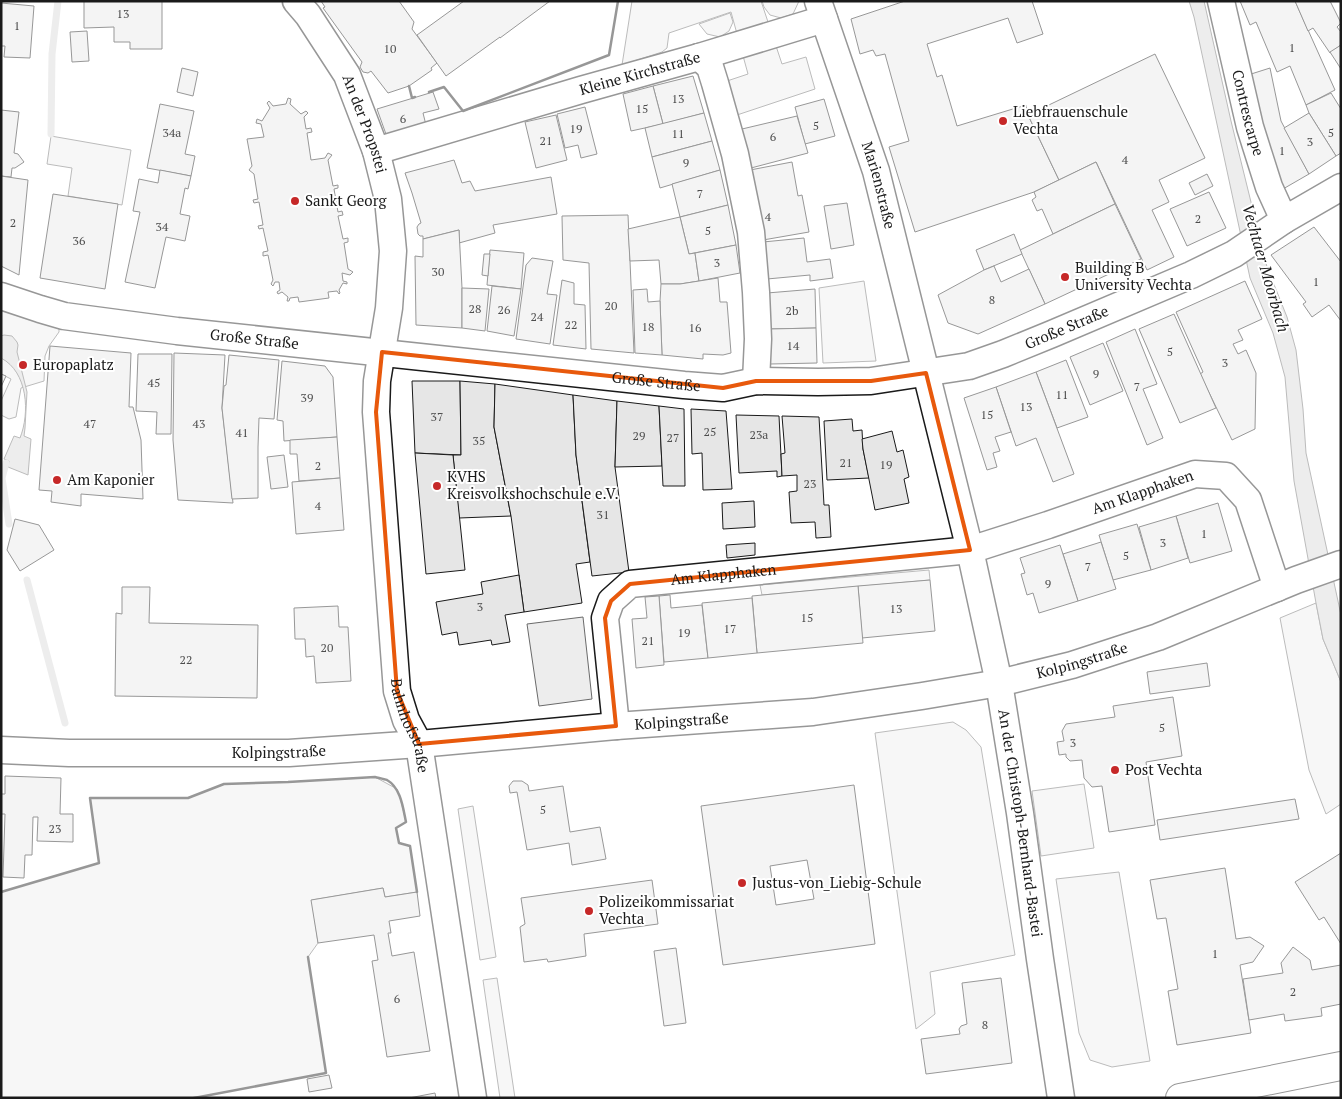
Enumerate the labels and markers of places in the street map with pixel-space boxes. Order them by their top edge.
place label: Liebfrauenschule Vechta [1013,101,1128,138]
marker: Liebfrauenschule Vechta [997,115,1009,127]
place label: Sankt Georg [305,190,387,210]
marker: Sankt Georg [289,195,301,207]
place label: Building B University Vechta [1075,257,1192,294]
marker: Building B University Vechta [1059,271,1071,283]
place label: Europaplatz [33,354,114,374]
marker: Europaplatz [17,359,29,371]
place label: KVHS Kreisvolkshochschule e.V. [447,466,619,503]
place label: Am Kaponier [67,469,155,489]
marker: Am Kaponier [51,474,63,486]
marker: KVHS Kreisvolkshochschule e.V. [431,480,443,492]
place label: Post Vechta [1125,759,1203,779]
marker: Post Vechta [1109,764,1121,776]
place label: Justus-von_Liebig-Schule [752,872,921,892]
marker: Justus-von_Liebig-Schule [736,877,748,889]
place label: Polizeikommissariat Vechta [599,891,735,928]
marker: Polizeikommissariat Vechta [583,905,595,917]

